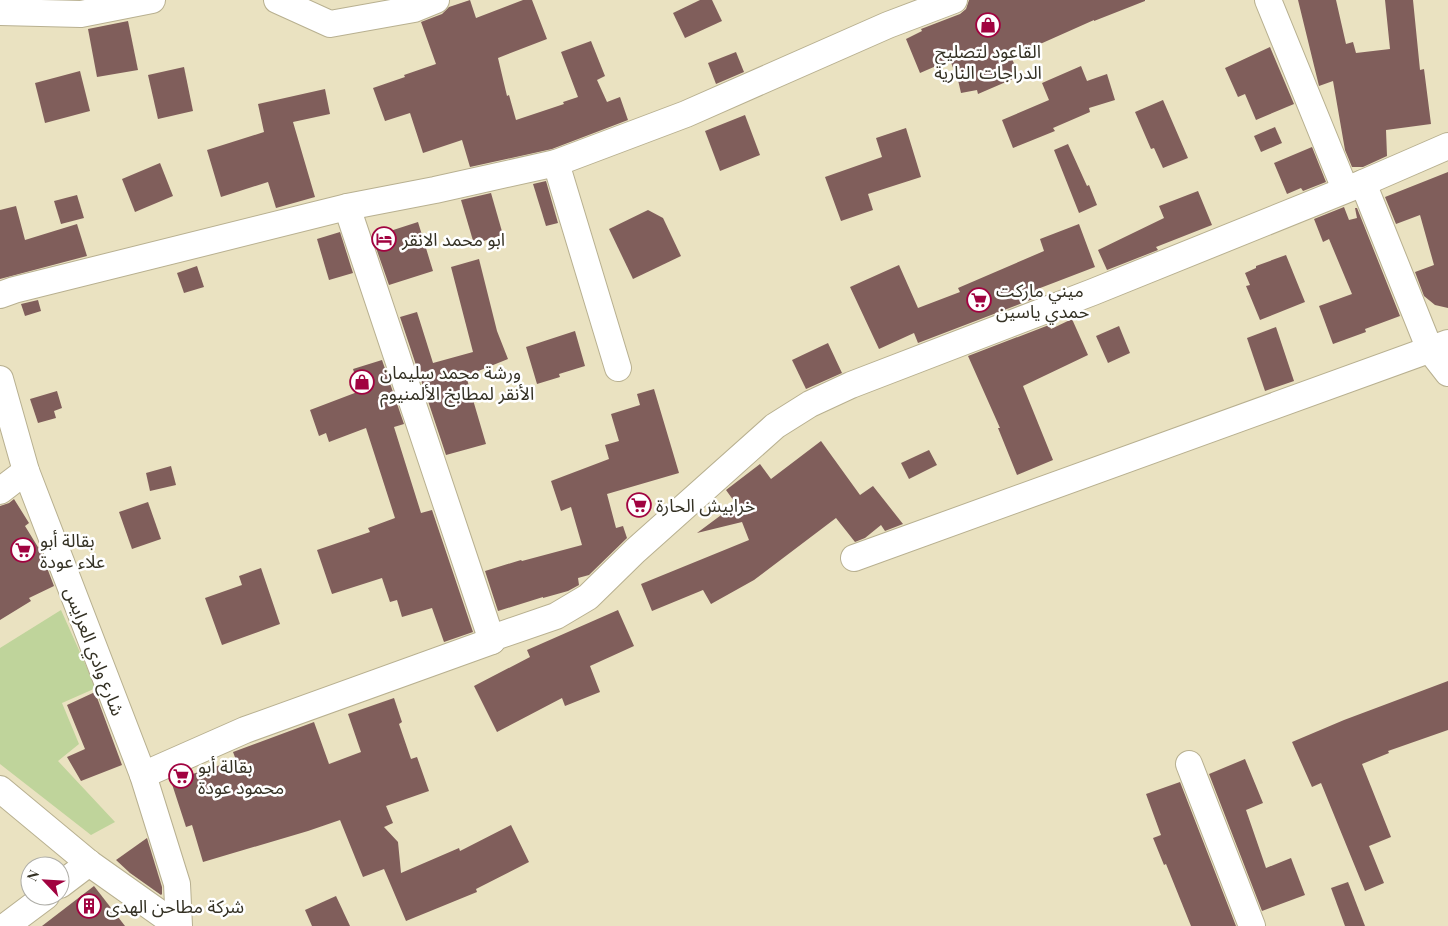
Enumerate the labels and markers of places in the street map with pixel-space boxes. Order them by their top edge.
shop icon: القاعود لتصليح الدراجات النارية [975,12,1001,38]
place label: القاعود لتصليح الدراجات النارية [934,39,1042,84]
hotel icon: ابو محمد الانقر [371,226,397,252]
place label: ابو محمد الانقر [401,227,505,251]
place label: ميني ماركت حمدي ياسين [996,278,1089,325]
supermarket icon: ميني ماركت حمدي ياسين [966,287,992,313]
place label: ورشة محمد سليمان الأنقر لمطابخ الألمنيوم [380,360,534,408]
shop icon: ورشة محمد سليمان الأنقر لمطابخ الألمنيوم [349,369,375,395]
supermarket icon: خرابيش الحارة [626,492,652,518]
place label: خرابيش الحارة [656,493,755,517]
place label: بقالة أبو علاء عودة [40,528,105,573]
supermarket icon: بقالة أبو علاء عودة [10,537,36,563]
place label: بقالة أبو محمود عودة [198,754,284,799]
supermarket icon: بقالة أبو محمود عودة [168,763,194,789]
building icon: شركة مطاحن الهدى [76,893,102,919]
place label: شركة مطاحن الهدى [106,894,244,918]

